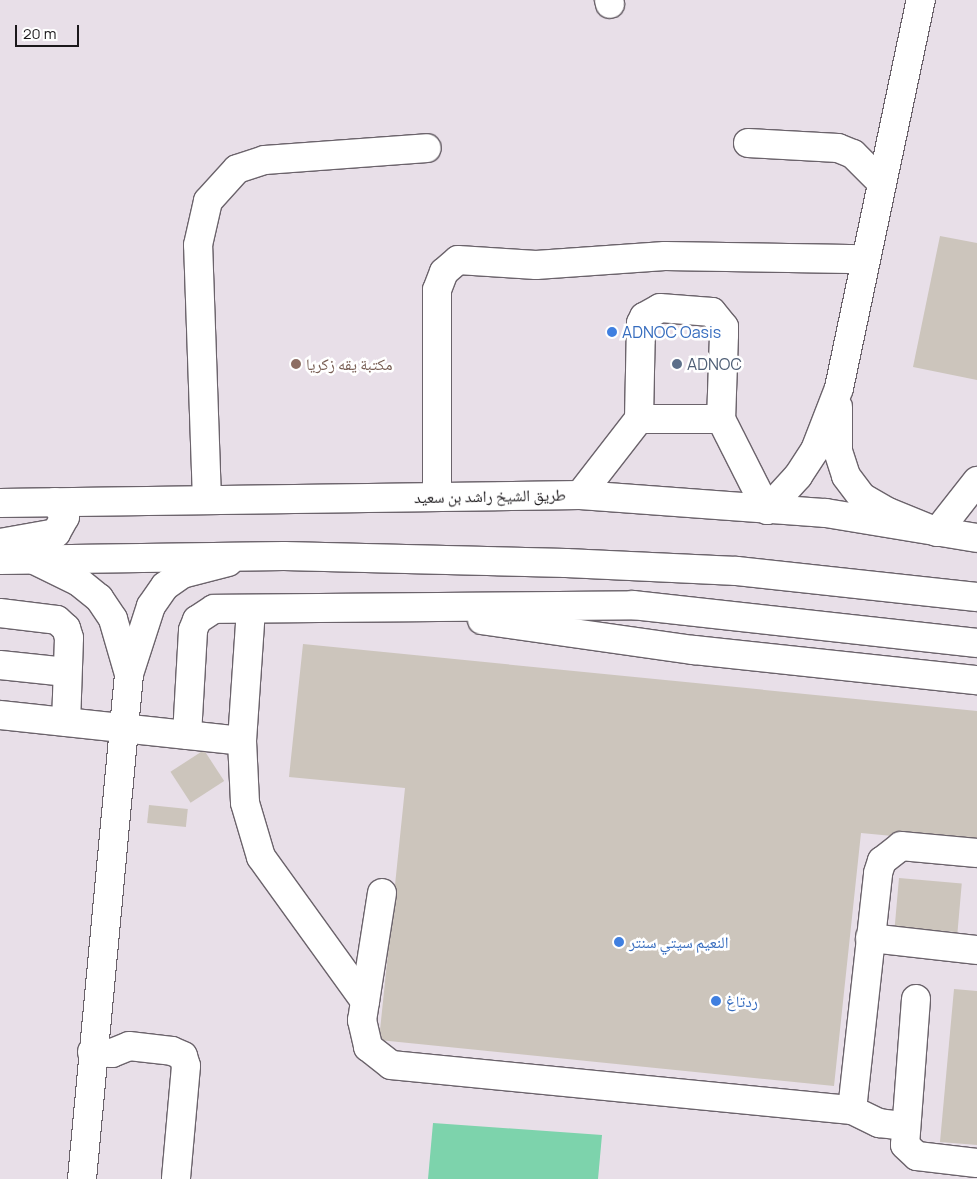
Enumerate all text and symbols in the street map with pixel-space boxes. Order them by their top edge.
scale bar [18,15,81,47]
text: 20 m [23,23,56,44]
place label: ADNOC Oasis [622,322,721,342]
marker: ADNOC Oasis [606,326,618,338]
place label: مكتبة يقه زكريا [306,354,392,374]
place label: ADNOC [687,354,742,374]
marker: مكتبة يقه زكريا [290,358,302,370]
marker: ADNOC [671,358,683,370]
street label: طريق الشيخ راشد بن سعيد [414,485,566,507]
place label: النعيم سيتي سنتر [629,932,729,952]
marker: النعيم سيتي سنتر [613,936,625,948]
place label: ردتاغ [726,991,758,1011]
marker: ردتاغ [710,995,722,1007]

